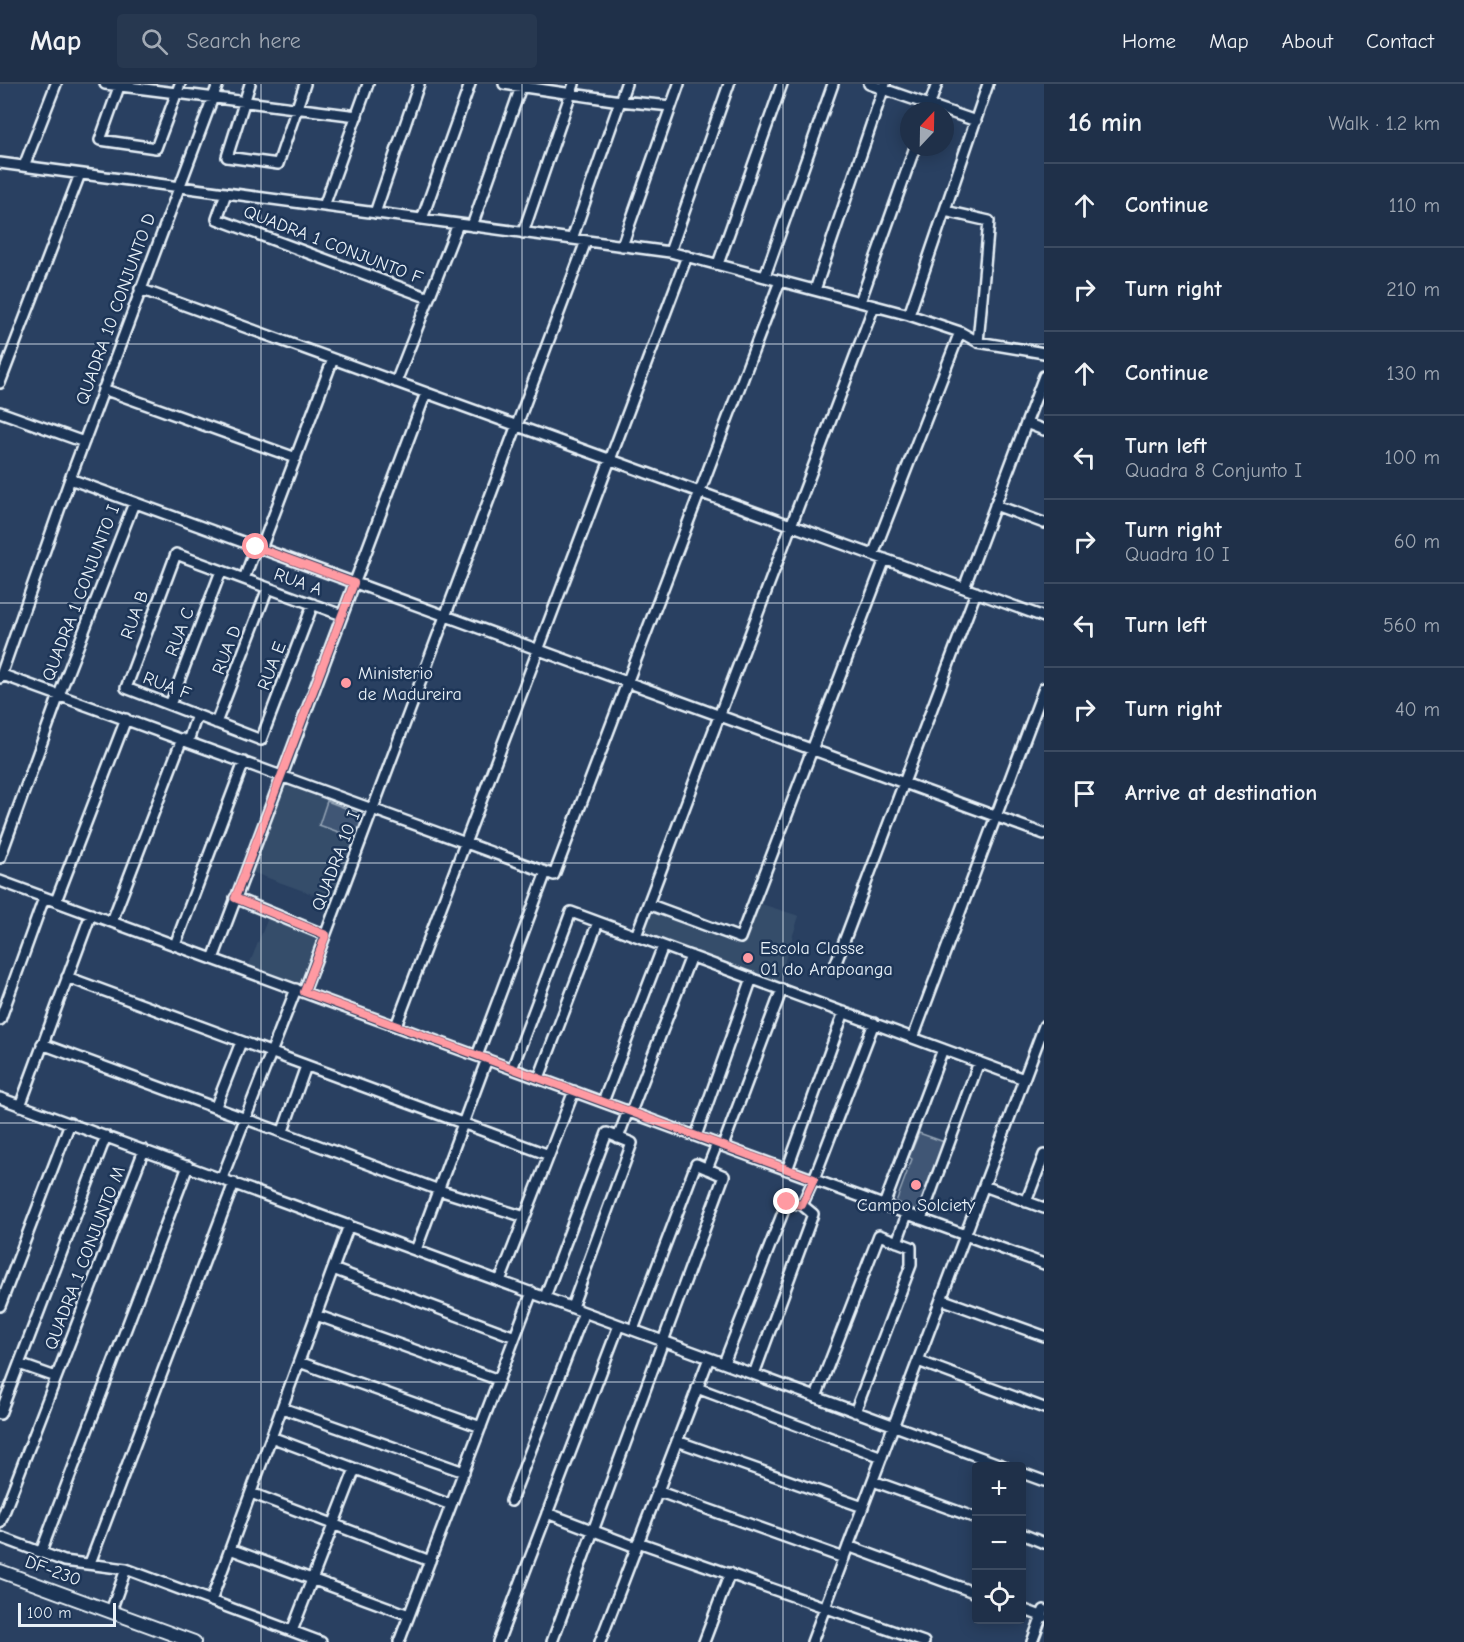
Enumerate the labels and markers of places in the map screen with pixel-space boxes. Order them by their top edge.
place label: Ministerio de Madureira [358,663,462,705]
marker: Ministerio de Madureira [339,676,353,690]
place label: Escola Classe 01 do Arapoanga [760,938,893,980]
marker: Escola Classe 01 do Arapoanga [741,951,755,965]
marker: Campo Solciety [909,1178,923,1192]
place label: Campo Solciety [857,1195,976,1216]

